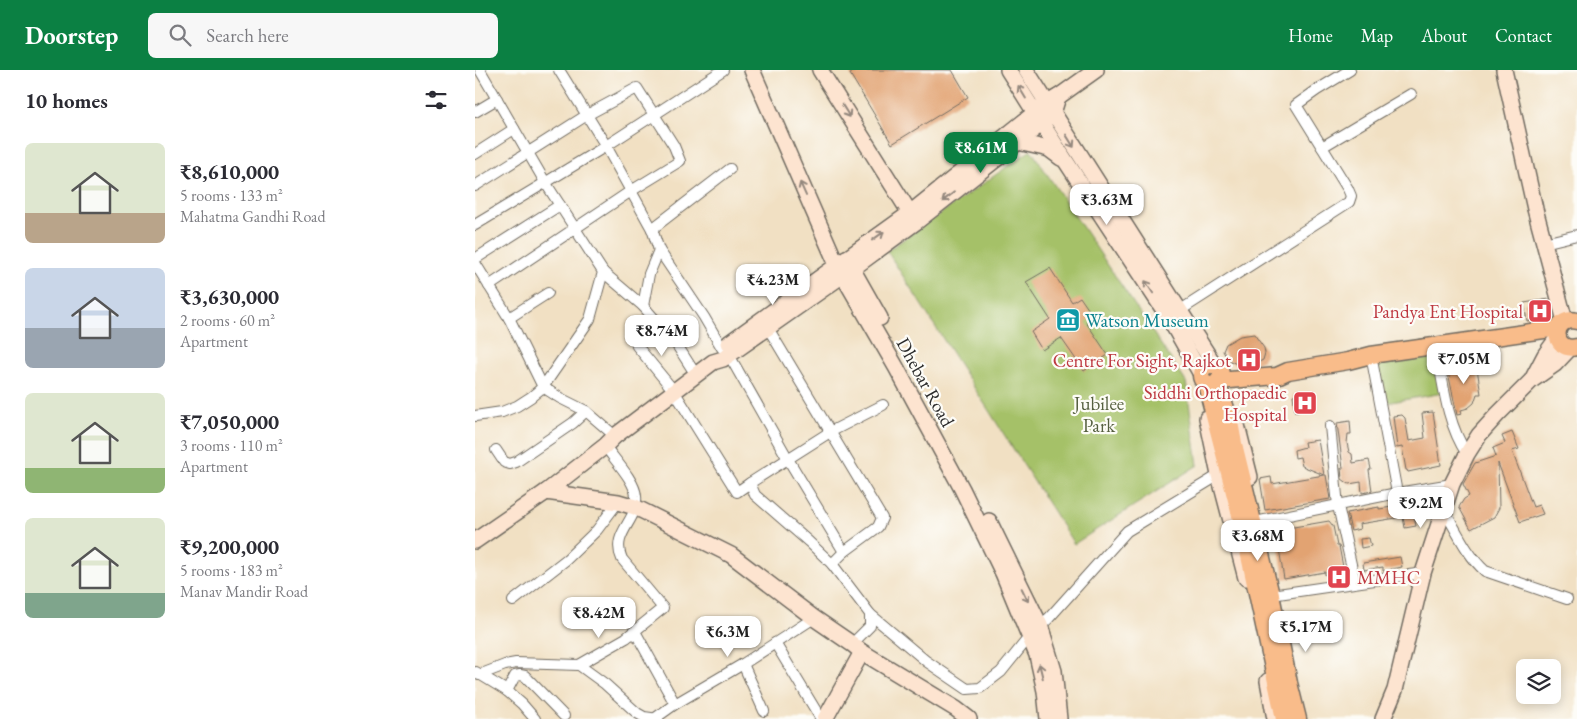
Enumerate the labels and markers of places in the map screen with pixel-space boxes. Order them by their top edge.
pin: ₹8.61M [940,132,1022,174]
pin: ₹3.63M [1066,184,1148,226]
pin: ₹4.23M [732,264,814,306]
hospital icon: Pandya Ent Hospital [1527,298,1553,324]
place label: Pandya Ent Hospital [1373,299,1523,324]
museum icon: Watson Museum [1055,307,1081,333]
place label: Watson Museum [1085,308,1209,333]
pin: ₹8.74M [621,314,703,357]
pin: ₹7.05M [1423,342,1505,385]
hospital icon: Centre For Sight, Rajkot [1236,347,1262,373]
place label: Centre For Sight, Rajkot [1053,348,1231,373]
place label: Siddhi Orthopaedic Hospital [1144,380,1287,427]
hospital icon: Siddhi Orthopaedic Hospital [1292,390,1318,416]
pin: ₹9.2M [1386,486,1456,529]
pin: ₹3.68M [1217,520,1299,562]
hospital icon: MMHC [1326,564,1352,590]
place label: MMHC [1357,565,1420,590]
pin: ₹8.42M [558,596,640,639]
pin: ₹5.17M [1265,610,1347,653]
pin: ₹6.3M [693,616,763,658]

